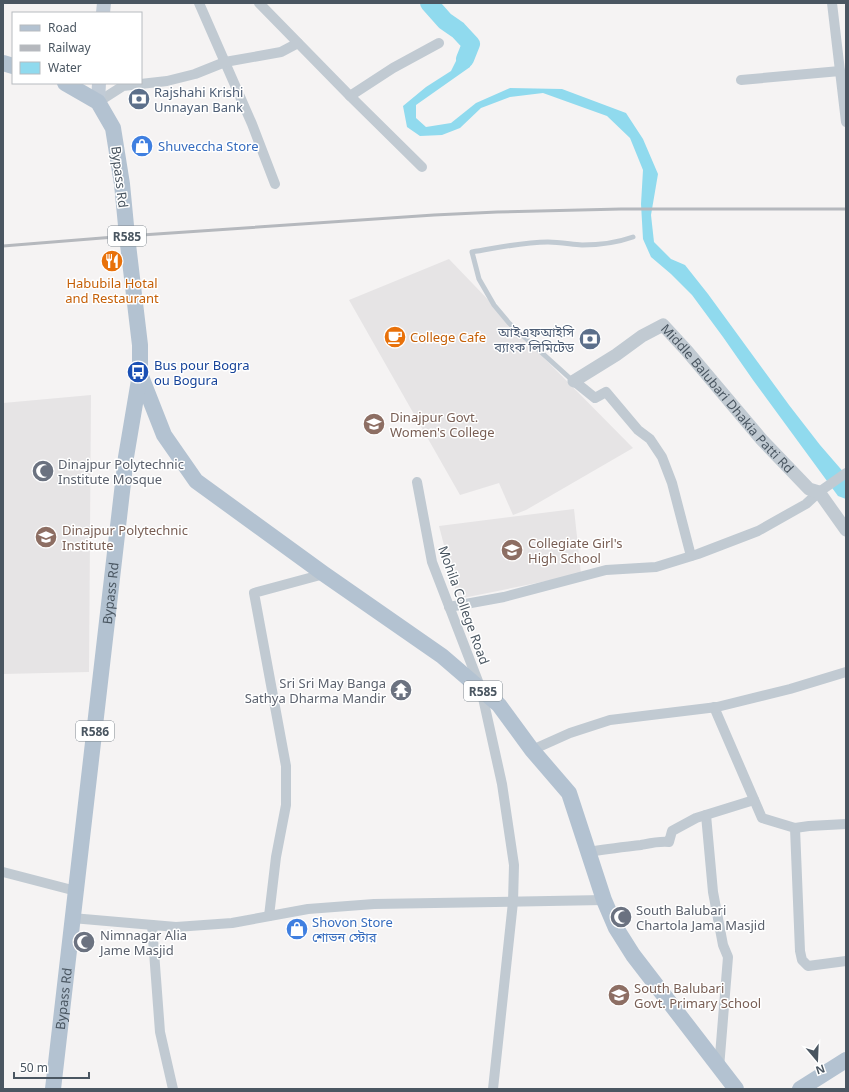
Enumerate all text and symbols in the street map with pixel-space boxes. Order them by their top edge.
legend [12,12,142,84]
text: Road [48,19,77,36]
text: Railway [48,39,92,56]
text: Water [48,59,82,76]
place label: Rajshahi Krishi Unnayan Bank [154,83,243,116]
bank icon: Rajshahi Krishi Unnayan Bank [126,86,152,112]
shop icon: Shuveccha Store [129,133,155,159]
place label: Shuveccha Store [158,137,258,155]
street label: Bypass Rd [107,145,133,209]
road number: R585 [108,226,146,246]
restaurant icon: Habubila Hotal and Restaurant [99,248,125,274]
place label: Habubila Hotal and Restaurant [65,274,159,307]
street label: Middle Balubari Dhakia Patti Rd [657,320,798,477]
place label: আইএফআইসি ব্যাংক লিমিটেড [493,323,575,356]
cafe icon: College Cafe [382,324,408,350]
bank icon: আইএফআইসি ব্যাংক লিমিটেড [577,326,603,352]
place label: College Cafe [410,328,486,346]
place label: Bus pour Bogra ou Bogura [154,356,249,389]
bus stop icon: Bus pour Bogra ou Bogura [125,359,151,385]
place label: Dinajpur Govt. Women's College [390,408,495,441]
school or university icon: Dinajpur Govt. Women's College [361,411,387,437]
place label: Dinajpur Polytechnic Institute Mosque [58,455,184,488]
mosque icon: Dinajpur Polytechnic Institute Mosque [30,458,56,484]
place label: Dinajpur Polytechnic Institute [62,521,188,554]
school or university icon: Dinajpur Polytechnic Institute [33,524,59,550]
place label: Collegiate Girl's High School [528,534,622,567]
school or university icon: Collegiate Girl's High School [499,537,525,563]
street label: Mohila College Road [434,543,494,667]
street label: Bypass Rd [98,561,123,625]
place label: Sri Sri May Banga Sathya Dharma Mandir [245,674,387,707]
temple icon: Sri Sri May Banga Sathya Dharma Mandir [388,677,414,703]
road number: R585 [464,681,502,701]
road number: R586 [76,721,114,741]
place label: South Balubari Chartola Jama Masjid [636,901,765,934]
mosque icon: South Balubari Chartola Jama Masjid [608,904,634,930]
place label: Shovon Store শোভন স্টোর [312,913,393,946]
shop icon: Shovon Store শোভন স্টোর [284,916,310,942]
place label: Nimnagar Alia Jame Masjid [98,926,187,959]
mosque icon: Nimnagar Alia Jame Masjid [71,929,97,955]
street label: Bypass Rd [51,967,76,1031]
place label: South Balubari Govt. Primary School [634,979,761,1012]
school or university icon: South Balubari Govt. Primary School [606,982,632,1008]
north arrow [797,1040,837,1080]
scale bar [14,1054,89,1080]
text: 50 m [20,1059,48,1076]
text: N [814,1061,827,1078]

